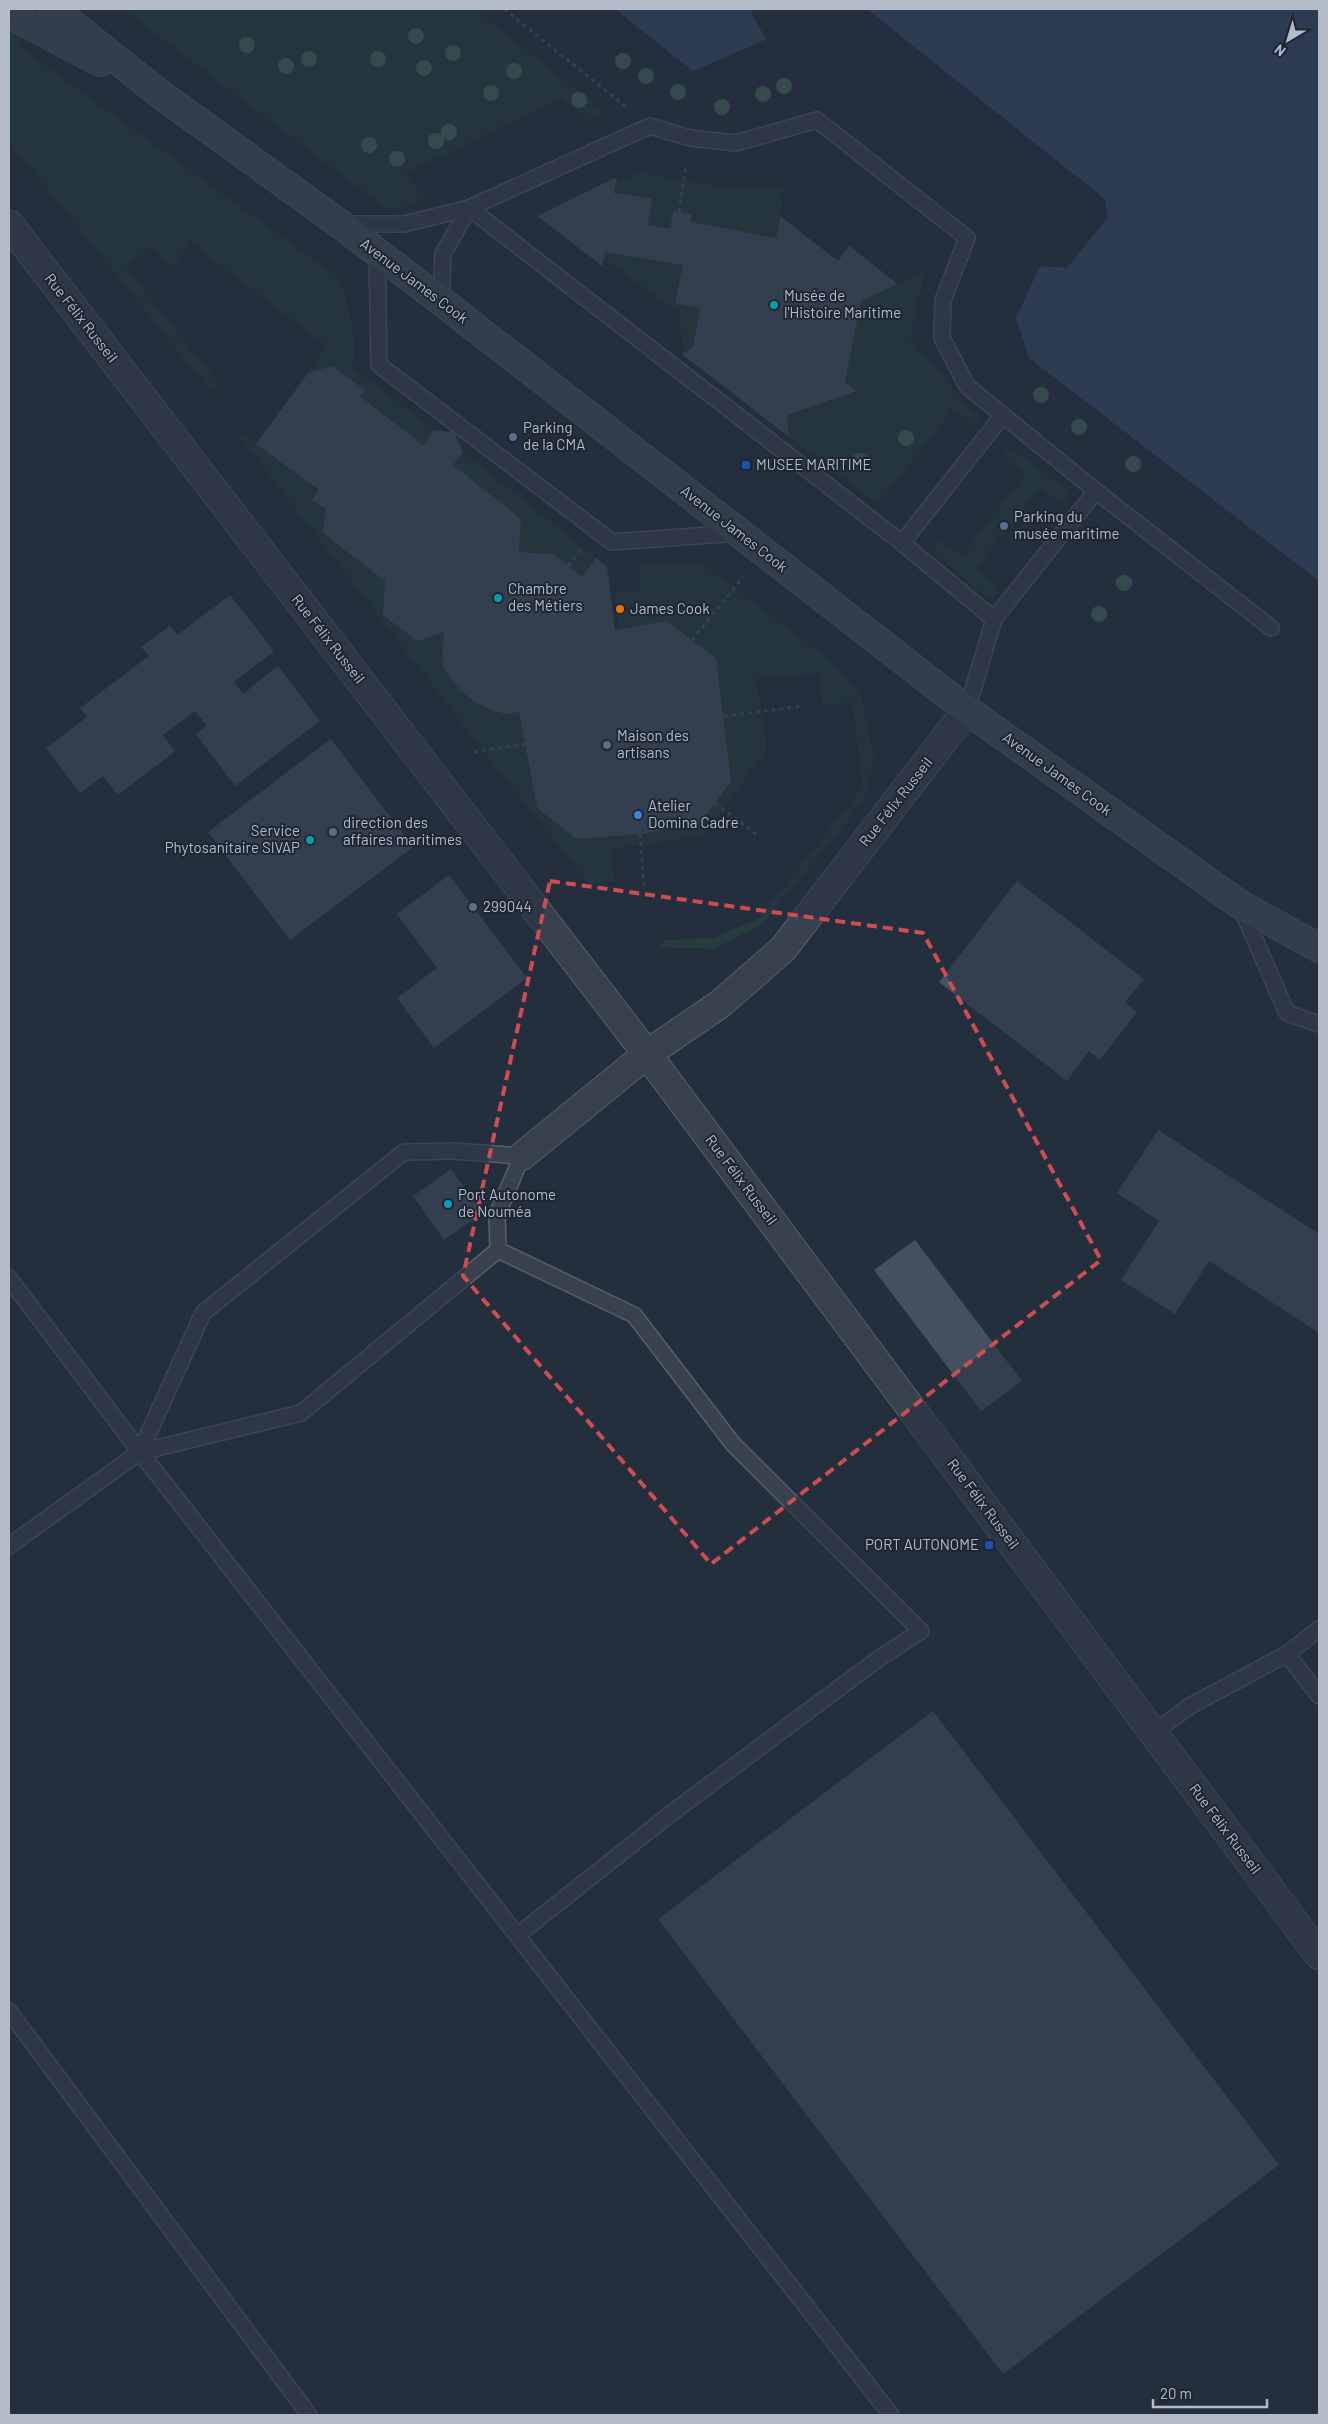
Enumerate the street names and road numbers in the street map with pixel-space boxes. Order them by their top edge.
street label: Avenue James Cook [357,234,472,327]
street label: Rue Félix Russeil [41,269,122,366]
street label: Avenue James Cook [678,481,792,576]
street label: Rue Félix Russeil [288,590,369,687]
street label: Avenue James Cook [1000,728,1116,819]
street label: Rue Félix Russeil [855,753,936,850]
street label: Rue Félix Russeil [702,1131,782,1228]
street label: Rue Félix Russeil [944,1455,1024,1552]
street label: Rue Félix Russeil [1186,1780,1266,1877]

